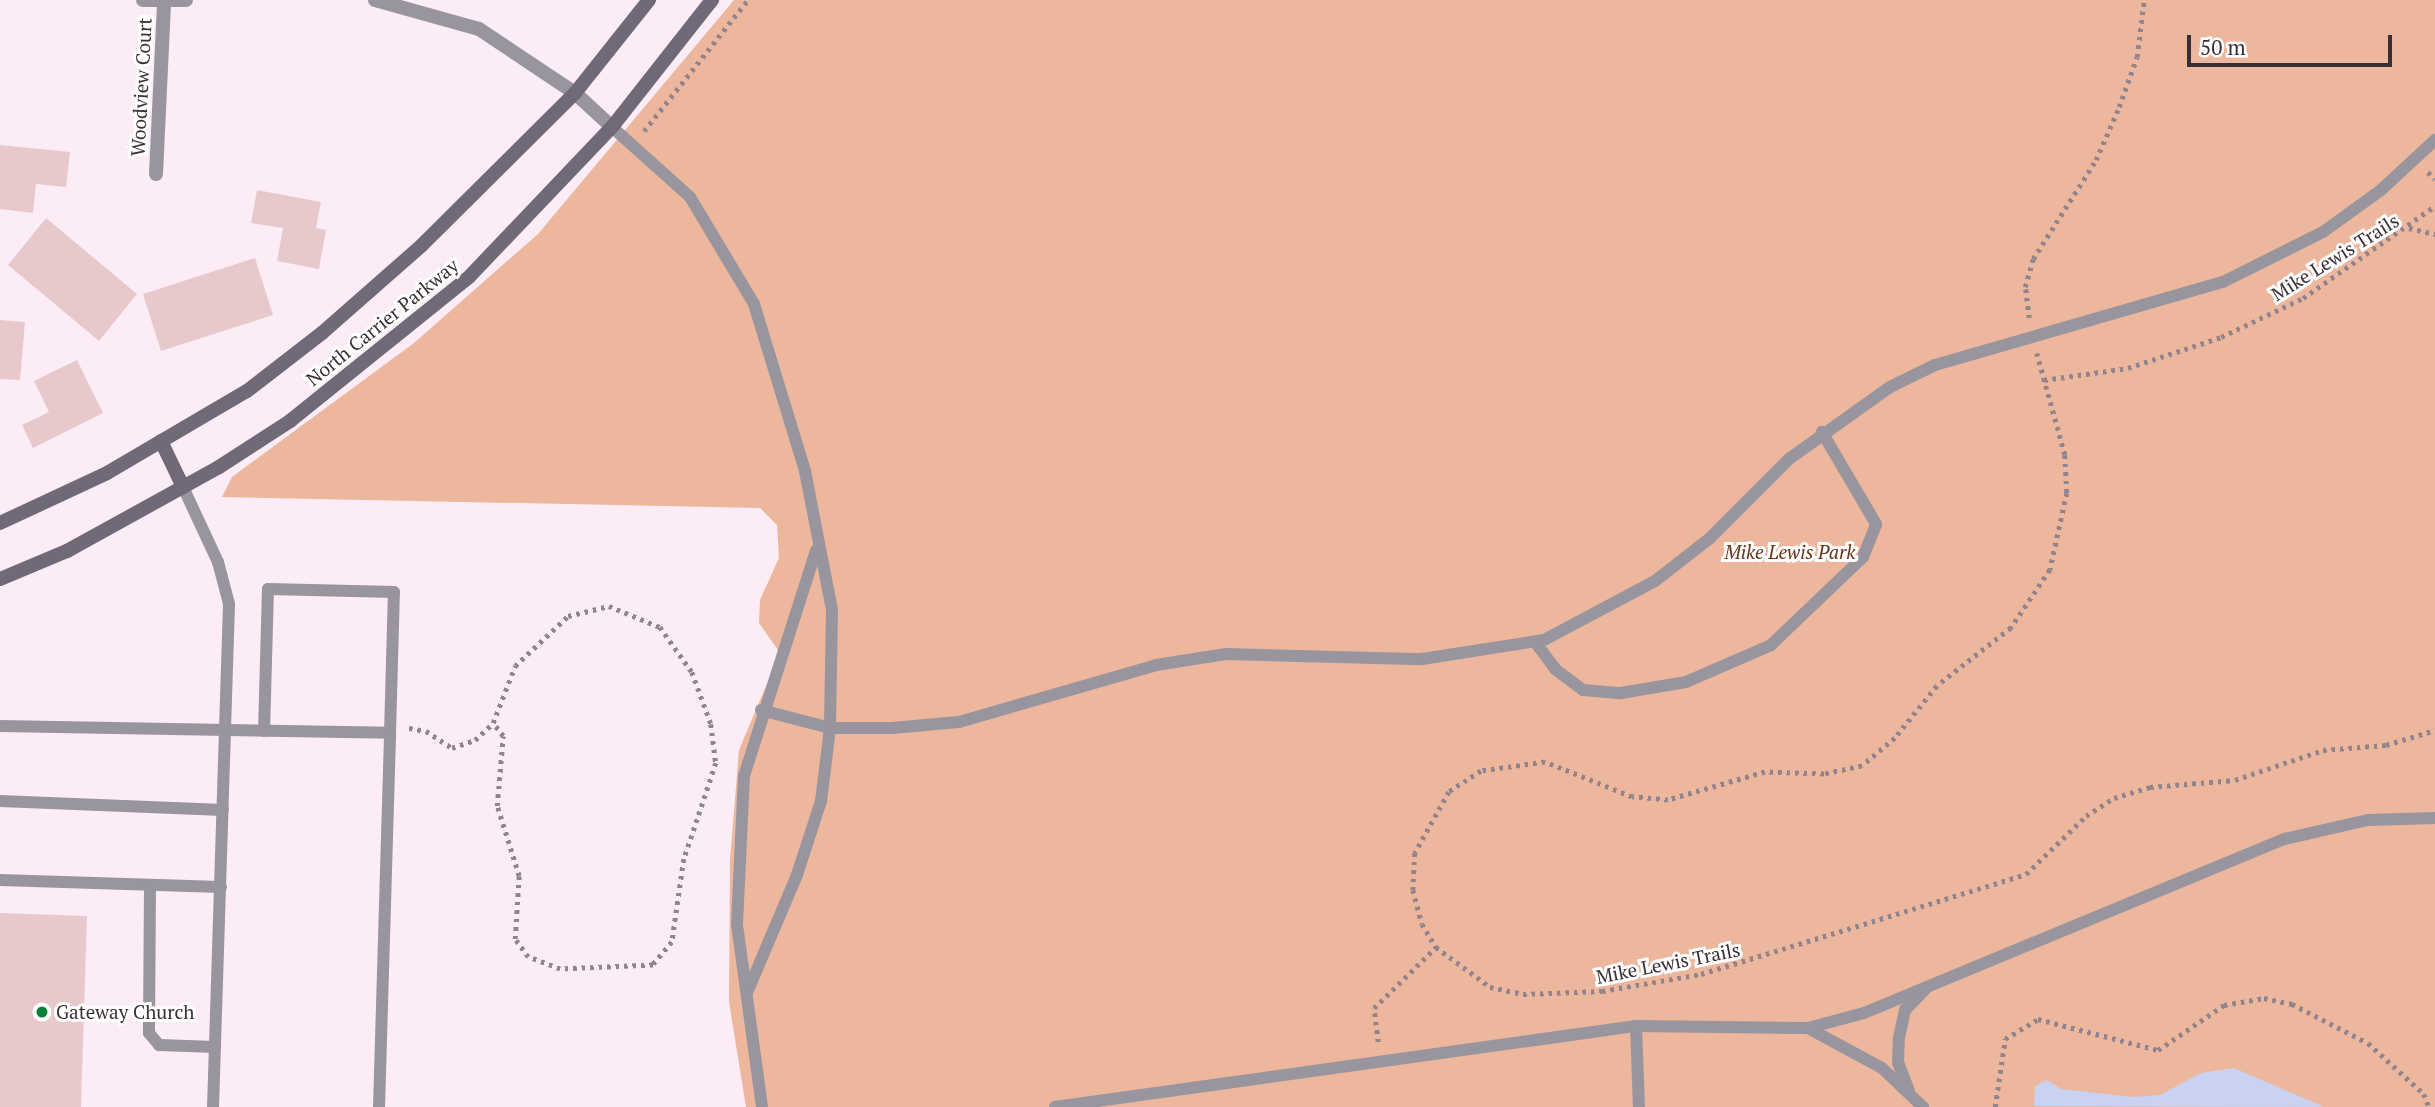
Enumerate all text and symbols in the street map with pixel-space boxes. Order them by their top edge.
street label: Woodview Court [126,17,156,157]
scale bar [2190,21,2395,65]
text: 50 m [2200,33,2246,61]
street label: Mike Lewis Trails [2267,209,2403,305]
street label: North Carrier Parkway [301,254,463,390]
park label: Mike Lewis Park [1725,541,1855,563]
street label: Mike Lewis Trails [1594,938,1742,988]
place label: Gateway Church [56,1001,194,1023]
marker: Gateway Church [34,1004,50,1020]

